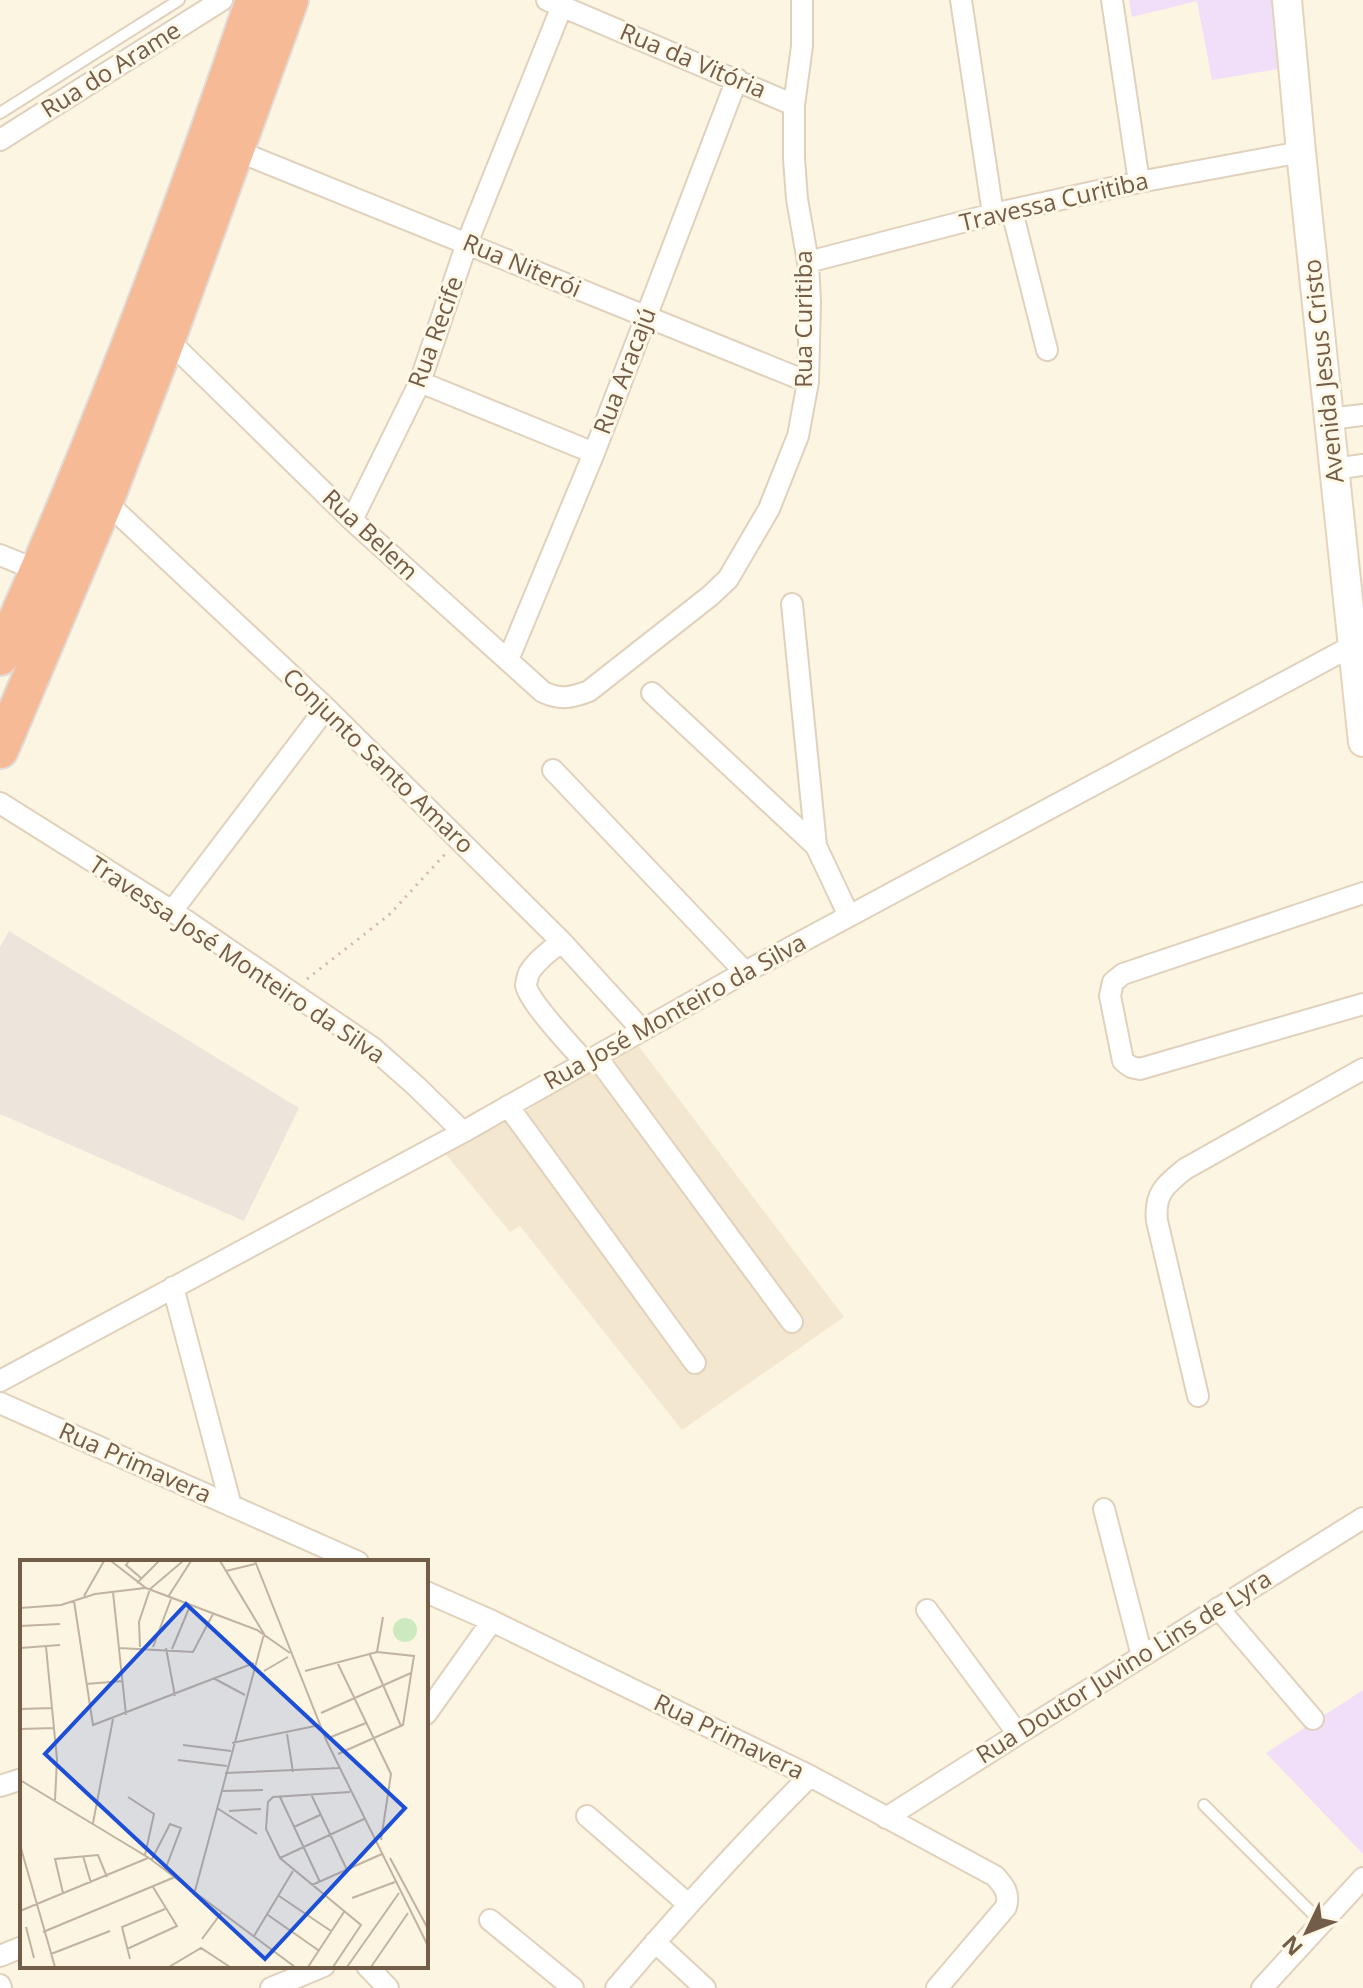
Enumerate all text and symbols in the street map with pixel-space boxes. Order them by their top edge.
street label: Rua do Arame [34,13,186,125]
street label: Rua da Vitória [615,14,772,105]
street label: Travessa Curitiba [956,163,1151,238]
street label: Rua Niterói [458,225,587,304]
street label: Rua Curitiba [786,250,819,388]
street label: Avenida Jesus Cristo [1294,258,1351,485]
street label: Rua Recife [399,271,470,392]
street label: Rua Aracajú [584,302,663,438]
street label: Rua Belem [316,481,426,587]
street label: Conjunto Santo Amaro [276,660,482,860]
street label: Travessa José Monteiro da Silva [83,847,392,1070]
street label: Rua José Monteiro da Silva [537,925,811,1097]
street label: Rua Primavera [54,1413,217,1510]
inset map [20,1560,428,1968]
street label: Rua Doutor Juvino Lins de Lyra [969,1561,1277,1770]
street label: Rua Primavera [649,1685,810,1786]
north arrow [1267,1892,1347,1972]
text: N [1275,1930,1309,1963]

